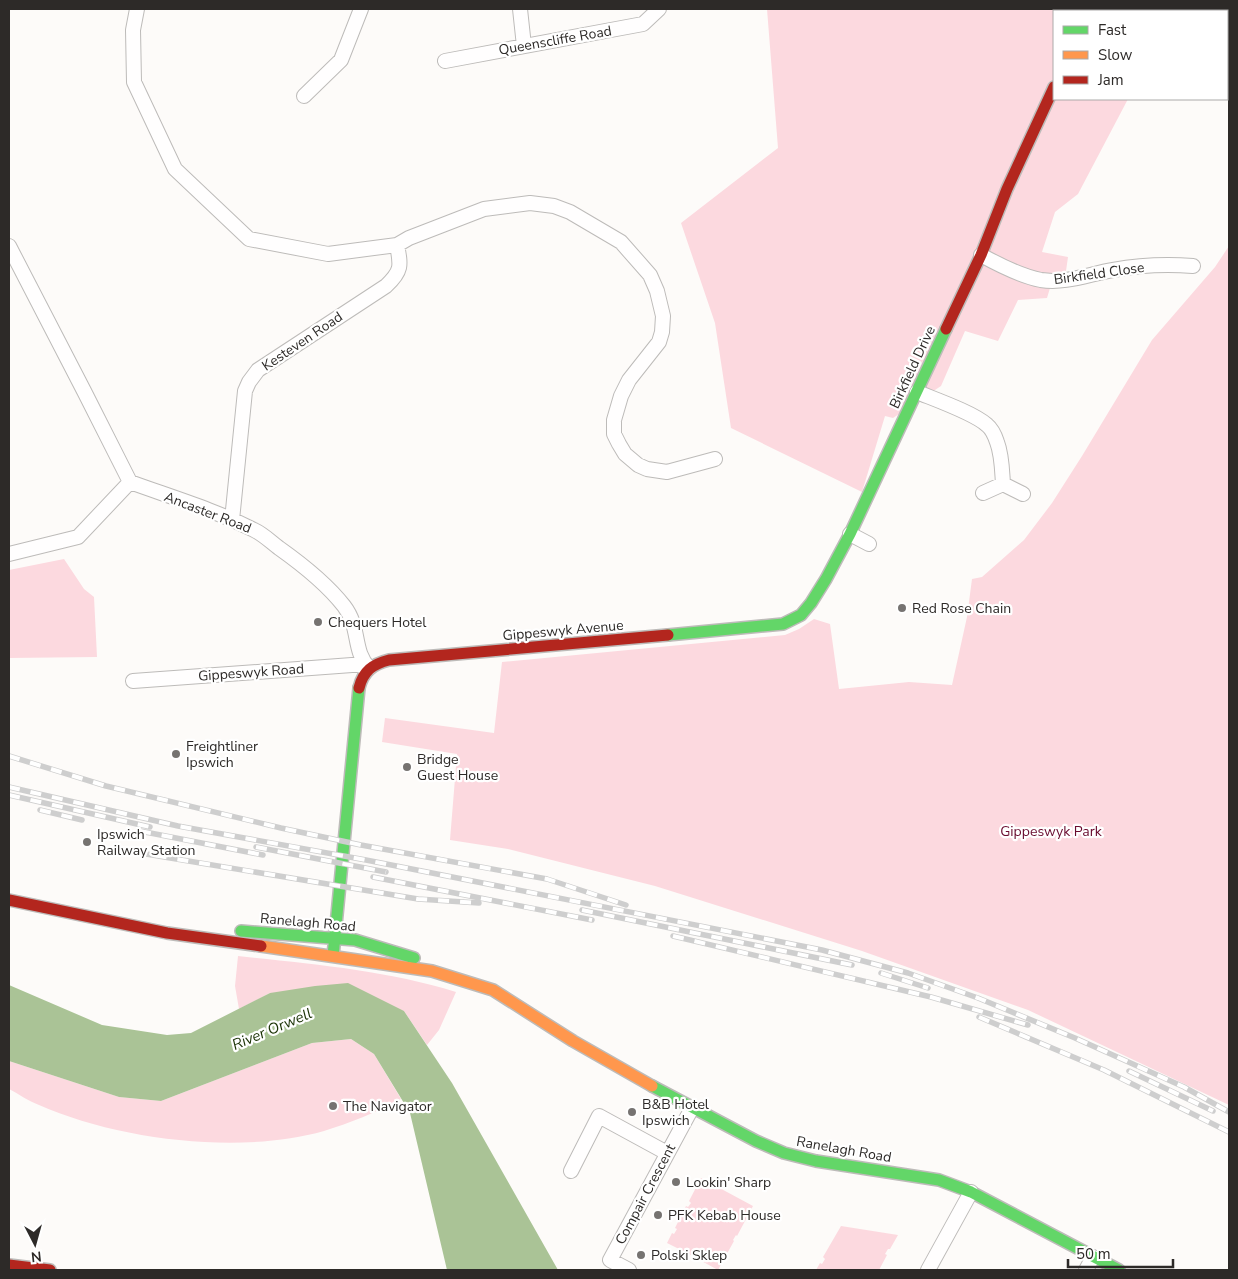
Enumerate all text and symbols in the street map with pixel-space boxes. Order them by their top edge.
legend [1053,10,1228,100]
text: Fast [1098,20,1127,40]
street label: Queenscliffe Road [497,21,613,60]
text: Slow [1098,45,1133,65]
text: Jam [1097,70,1124,90]
street label: Birkfield Close [1053,258,1146,289]
street label: Kesteven Road [258,307,346,375]
street label: Birkfield Drive [885,323,940,412]
street label: Ancaster Road [161,487,254,538]
place label: Red Rose Chain [912,599,1011,618]
marker: Red Rose Chain [896,602,908,614]
place label: Chequers Hotel [328,613,427,632]
marker: Chequers Hotel [312,616,324,628]
street label: Gippeswyk Avenue [502,616,624,645]
street label: Gippeswyk Road [197,659,305,686]
place label: Freightliner Ipswich [186,737,258,772]
marker: Freightliner Ipswich [170,748,182,760]
place label: Bridge Guest House [417,750,498,785]
marker: Bridge Guest House [401,761,413,773]
park label: Gippeswyk Park [1000,822,1103,841]
place label: Ipswich Railway Station [97,825,196,860]
marker: Ipswich Railway Station [81,836,93,848]
street label: Ranelagh Road [259,909,357,936]
water label: River Orwell [229,1003,315,1055]
place label: B&B Hotel Ipswich [642,1095,710,1130]
place label: The Navigator [343,1097,432,1116]
marker: The Navigator [327,1100,339,1112]
marker: B&B Hotel Ipswich [626,1106,638,1118]
street label: Ranelagh Road [795,1132,893,1167]
street label: Compair Crescent [611,1141,680,1248]
place label: Lookin' Sharp [686,1173,771,1192]
marker: Lookin' Sharp [670,1176,682,1188]
place label: PFK Kebab House [668,1206,781,1225]
marker: PFK Kebab House [652,1209,664,1221]
north arrow [10,1219,60,1269]
scale bar [1068,1236,1173,1268]
text: 50 m [1076,1244,1111,1264]
text: N [30,1246,43,1266]
place label: Polski Sklep [651,1246,727,1265]
marker: Polski Sklep [635,1249,647,1261]

